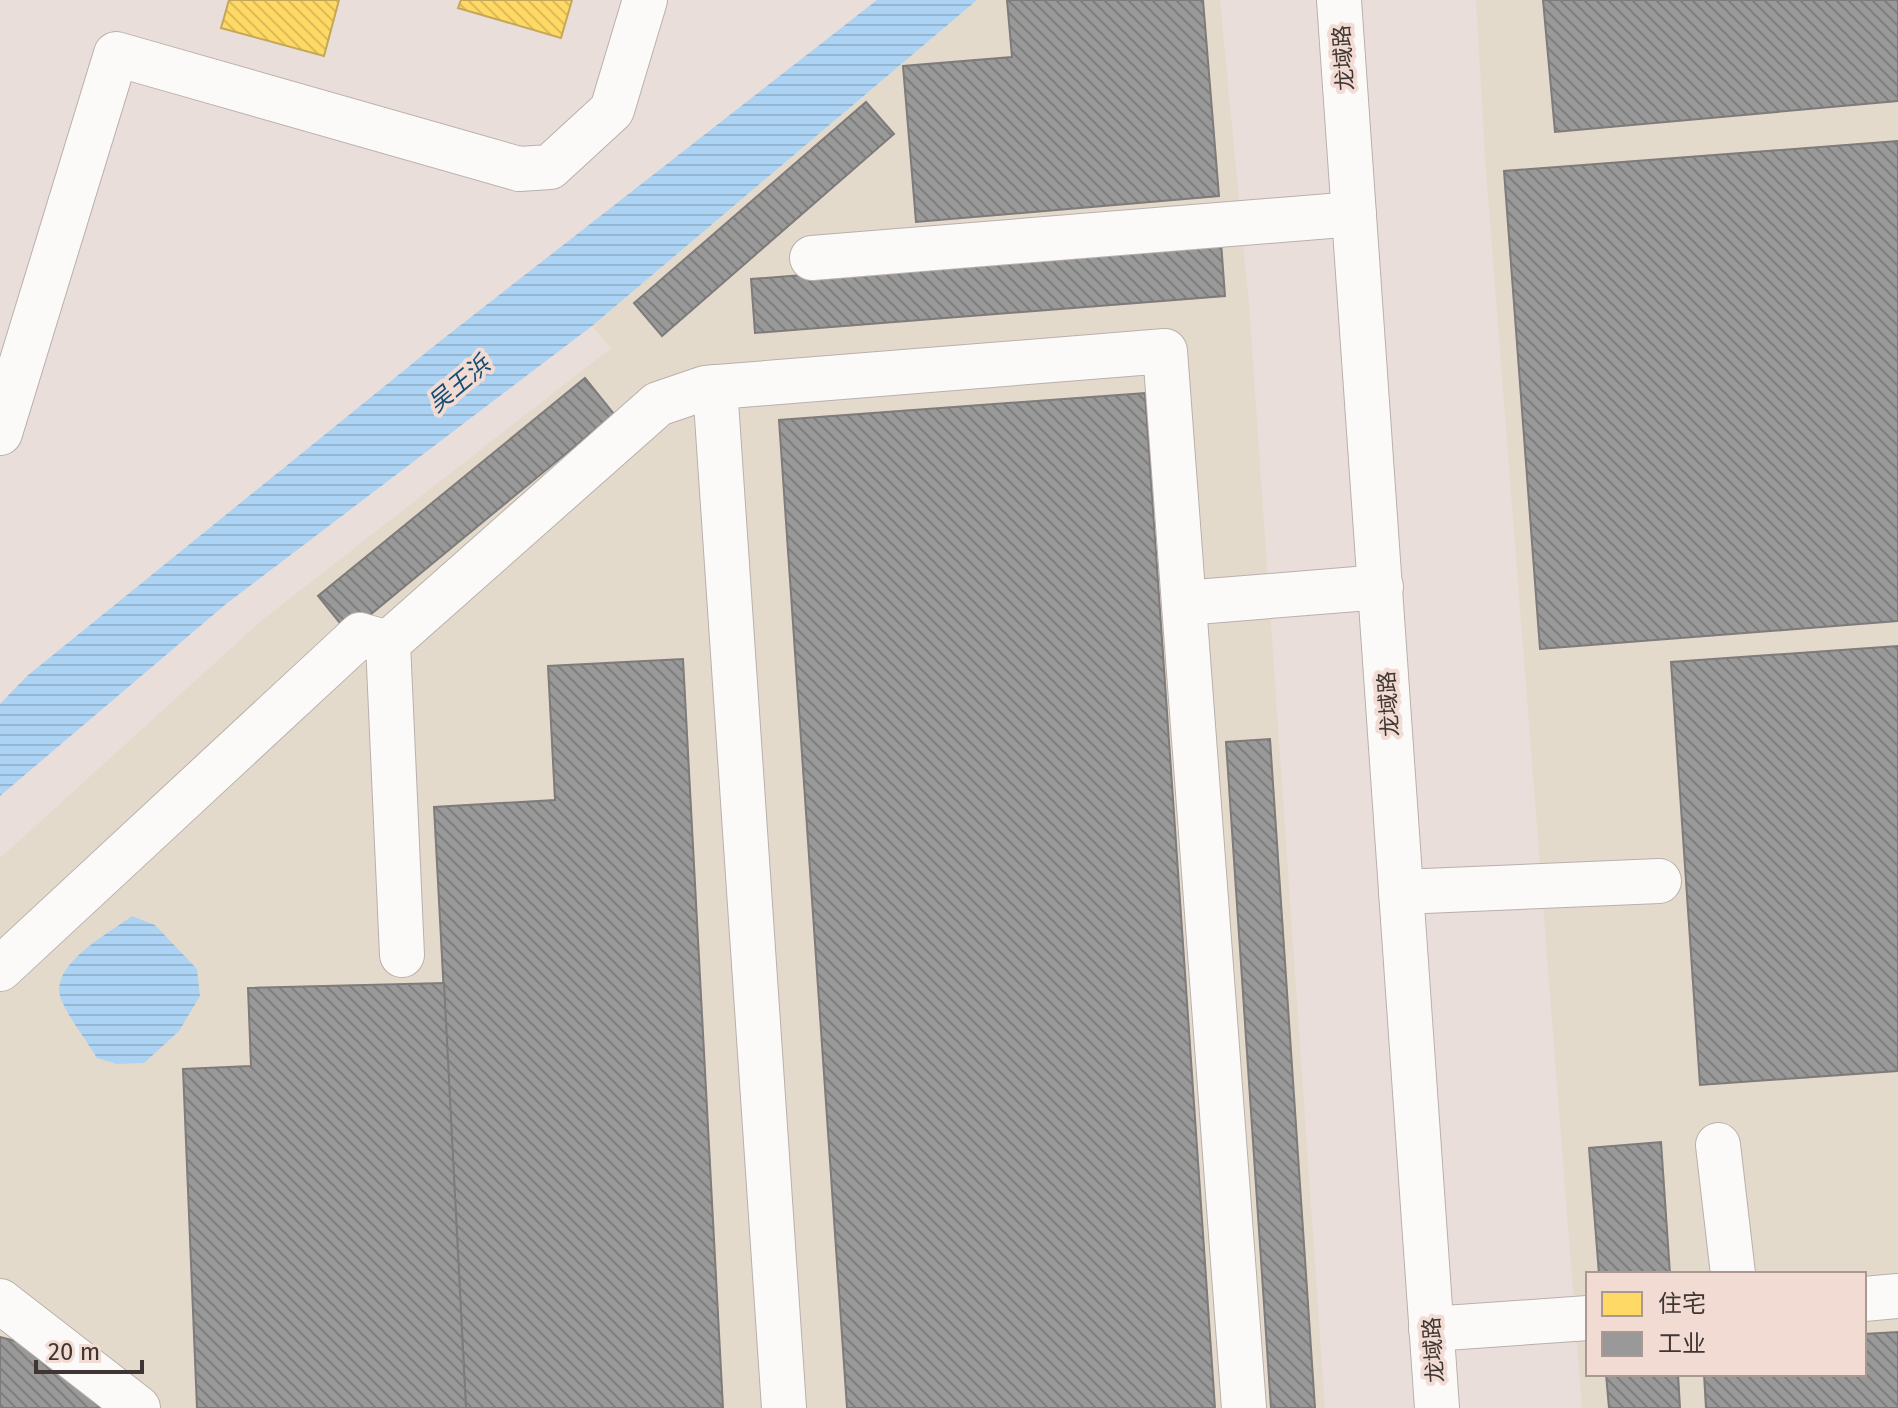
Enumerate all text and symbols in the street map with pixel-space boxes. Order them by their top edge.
street label: 龙域路 [1328,24,1359,92]
water label: 吴王浜 [422,349,497,418]
street label: 龙域路 [1373,670,1404,738]
legend [1586,1272,1866,1376]
text: 住宅 [1658,1290,1706,1318]
street label: 龙域路 [1418,1316,1449,1384]
scale bar [36,1324,142,1374]
text: 工业 [1658,1330,1706,1358]
text: 20 m [48,1338,100,1366]

